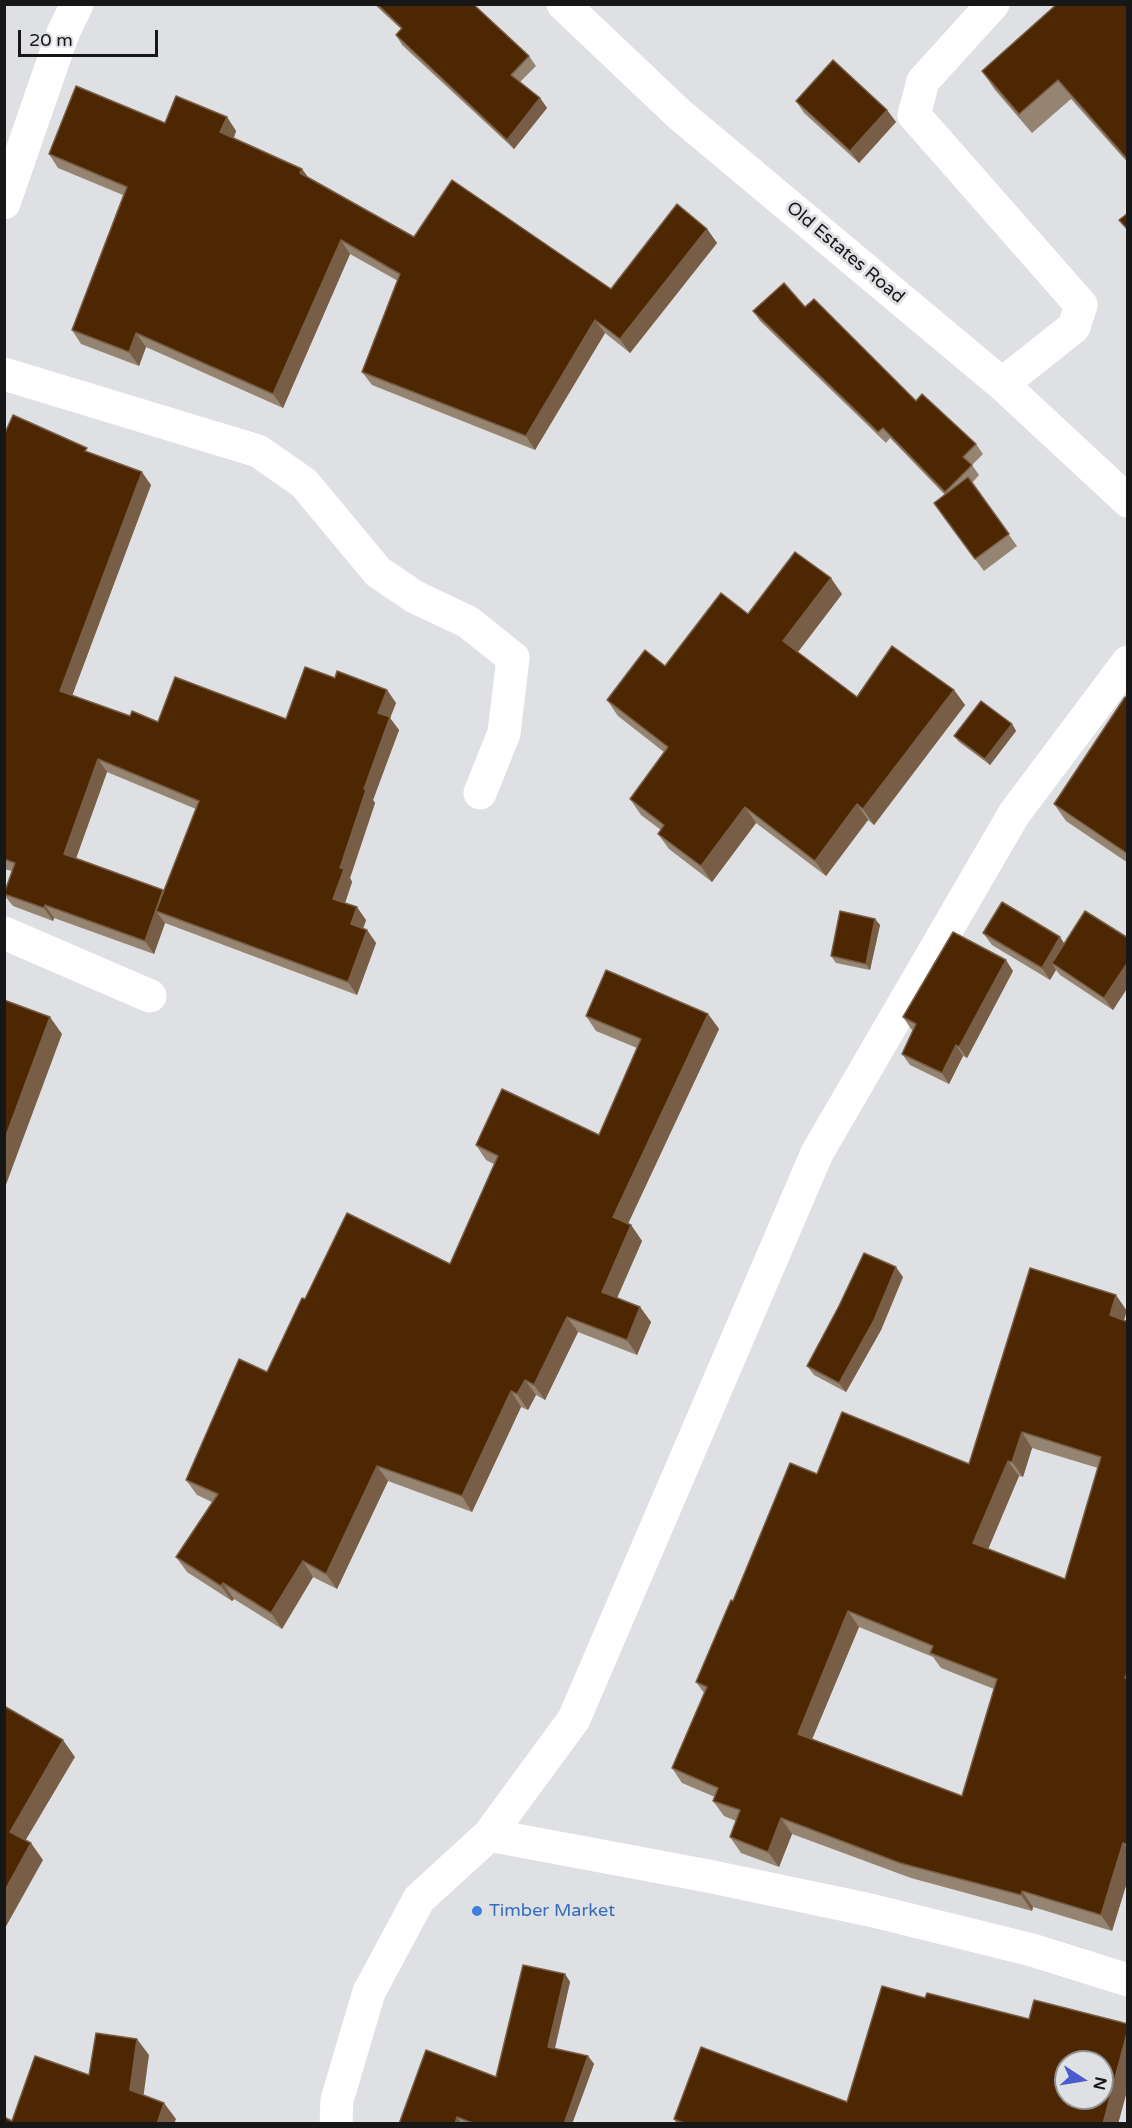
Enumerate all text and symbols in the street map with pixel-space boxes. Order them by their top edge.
scale bar [21,18,160,56]
text: 20 m [29,29,73,51]
street label: Old Estates Road [782,197,908,309]
place label: Timber Market [489,1900,615,1922]
marker: Timber Market [470,1904,484,1918]
north arrow [1054,2050,1114,2110]
text: N [1089,2075,1111,2092]

